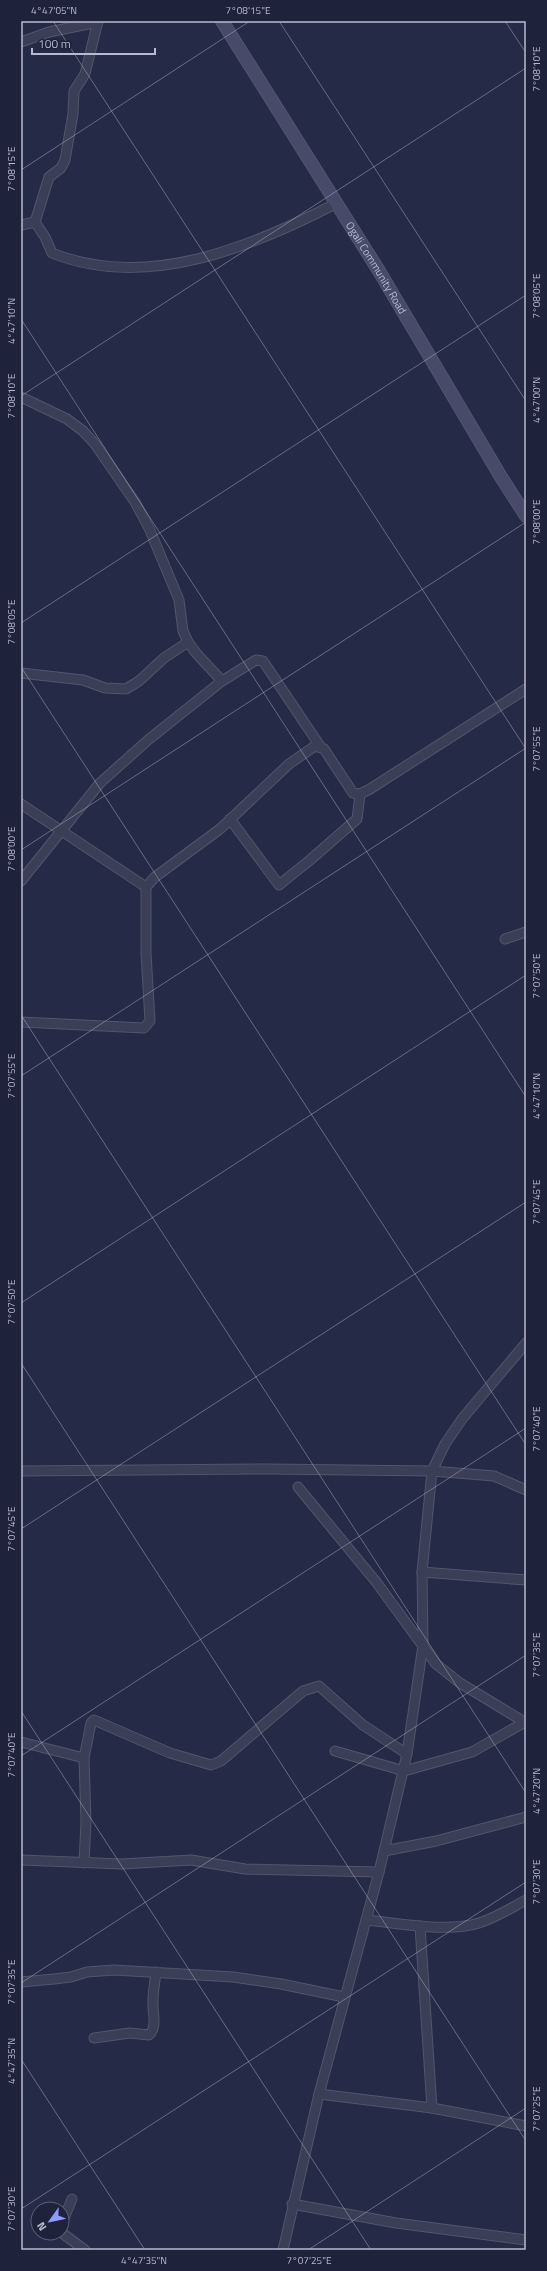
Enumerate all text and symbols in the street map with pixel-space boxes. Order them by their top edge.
text: 4°47'05"N [31,3,77,18]
text: 7°08'15"E [226,3,271,18]
scale bar [32,30,155,56]
text: 100 m [38,34,71,53]
text: 7°08'10"E [529,46,544,91]
text: 7°08'15"E [4,146,19,191]
street label: Ogali Community Road [342,218,411,317]
text: 7°08'05"E [529,273,544,318]
text: 4°47'10"N [4,298,19,344]
text: 7°08'10"E [4,373,19,418]
text: 4°47'00"N [529,377,544,423]
text: 7°08'00"E [529,499,544,544]
text: 7°08'05"E [4,599,19,644]
text: 7°07'55"E [529,726,544,771]
text: 7°08'00"E [4,826,19,871]
text: 7°07'50"E [529,953,544,998]
text: 7°07'55"E [4,1053,19,1098]
text: 4°47'10"N [529,1073,544,1119]
text: 7°07'45"E [529,1179,544,1224]
text: 7°07'50"E [4,1279,19,1324]
text: 7°07'40"E [529,1406,544,1451]
text: 7°07'45"E [4,1506,19,1551]
text: 7°07'35"E [529,1632,544,1677]
text: 7°07'40"E [4,1732,19,1777]
text: 4°47'20"N [529,1768,544,1814]
text: 7°07'30"E [529,1859,544,1904]
text: 7°07'35"E [4,1959,19,2004]
text: 4°47'35"N [4,2038,19,2084]
text: 7°07'25"E [529,2086,544,2131]
text: 7°07'30"E [4,2186,19,2231]
north arrow [30,2201,70,2241]
text: N [33,2219,50,2234]
text: 4°47'35"N [121,2253,167,2268]
text: 7°07'25"E [287,2253,332,2268]

